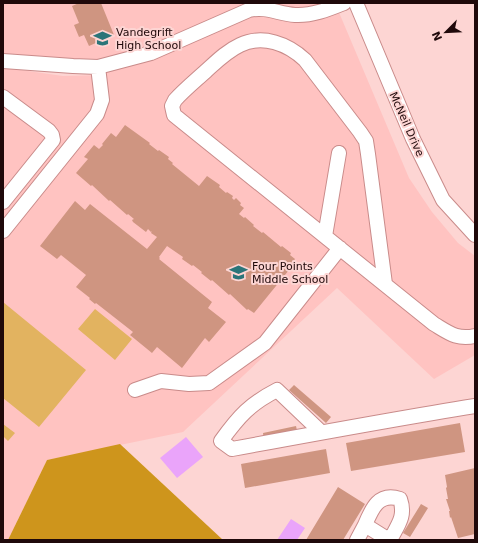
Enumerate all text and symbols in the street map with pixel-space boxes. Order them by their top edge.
north arrow [426,12,466,52]
place label: Vandegrift High School [116,26,181,52]
school or university icon: Vandegrift High School [93,28,113,48]
text: N [430,29,445,43]
street label: McNeil Drive [386,90,427,159]
place label: Four Points Middle School [252,260,328,286]
school or university icon: Four Points Middle School [229,262,249,282]

